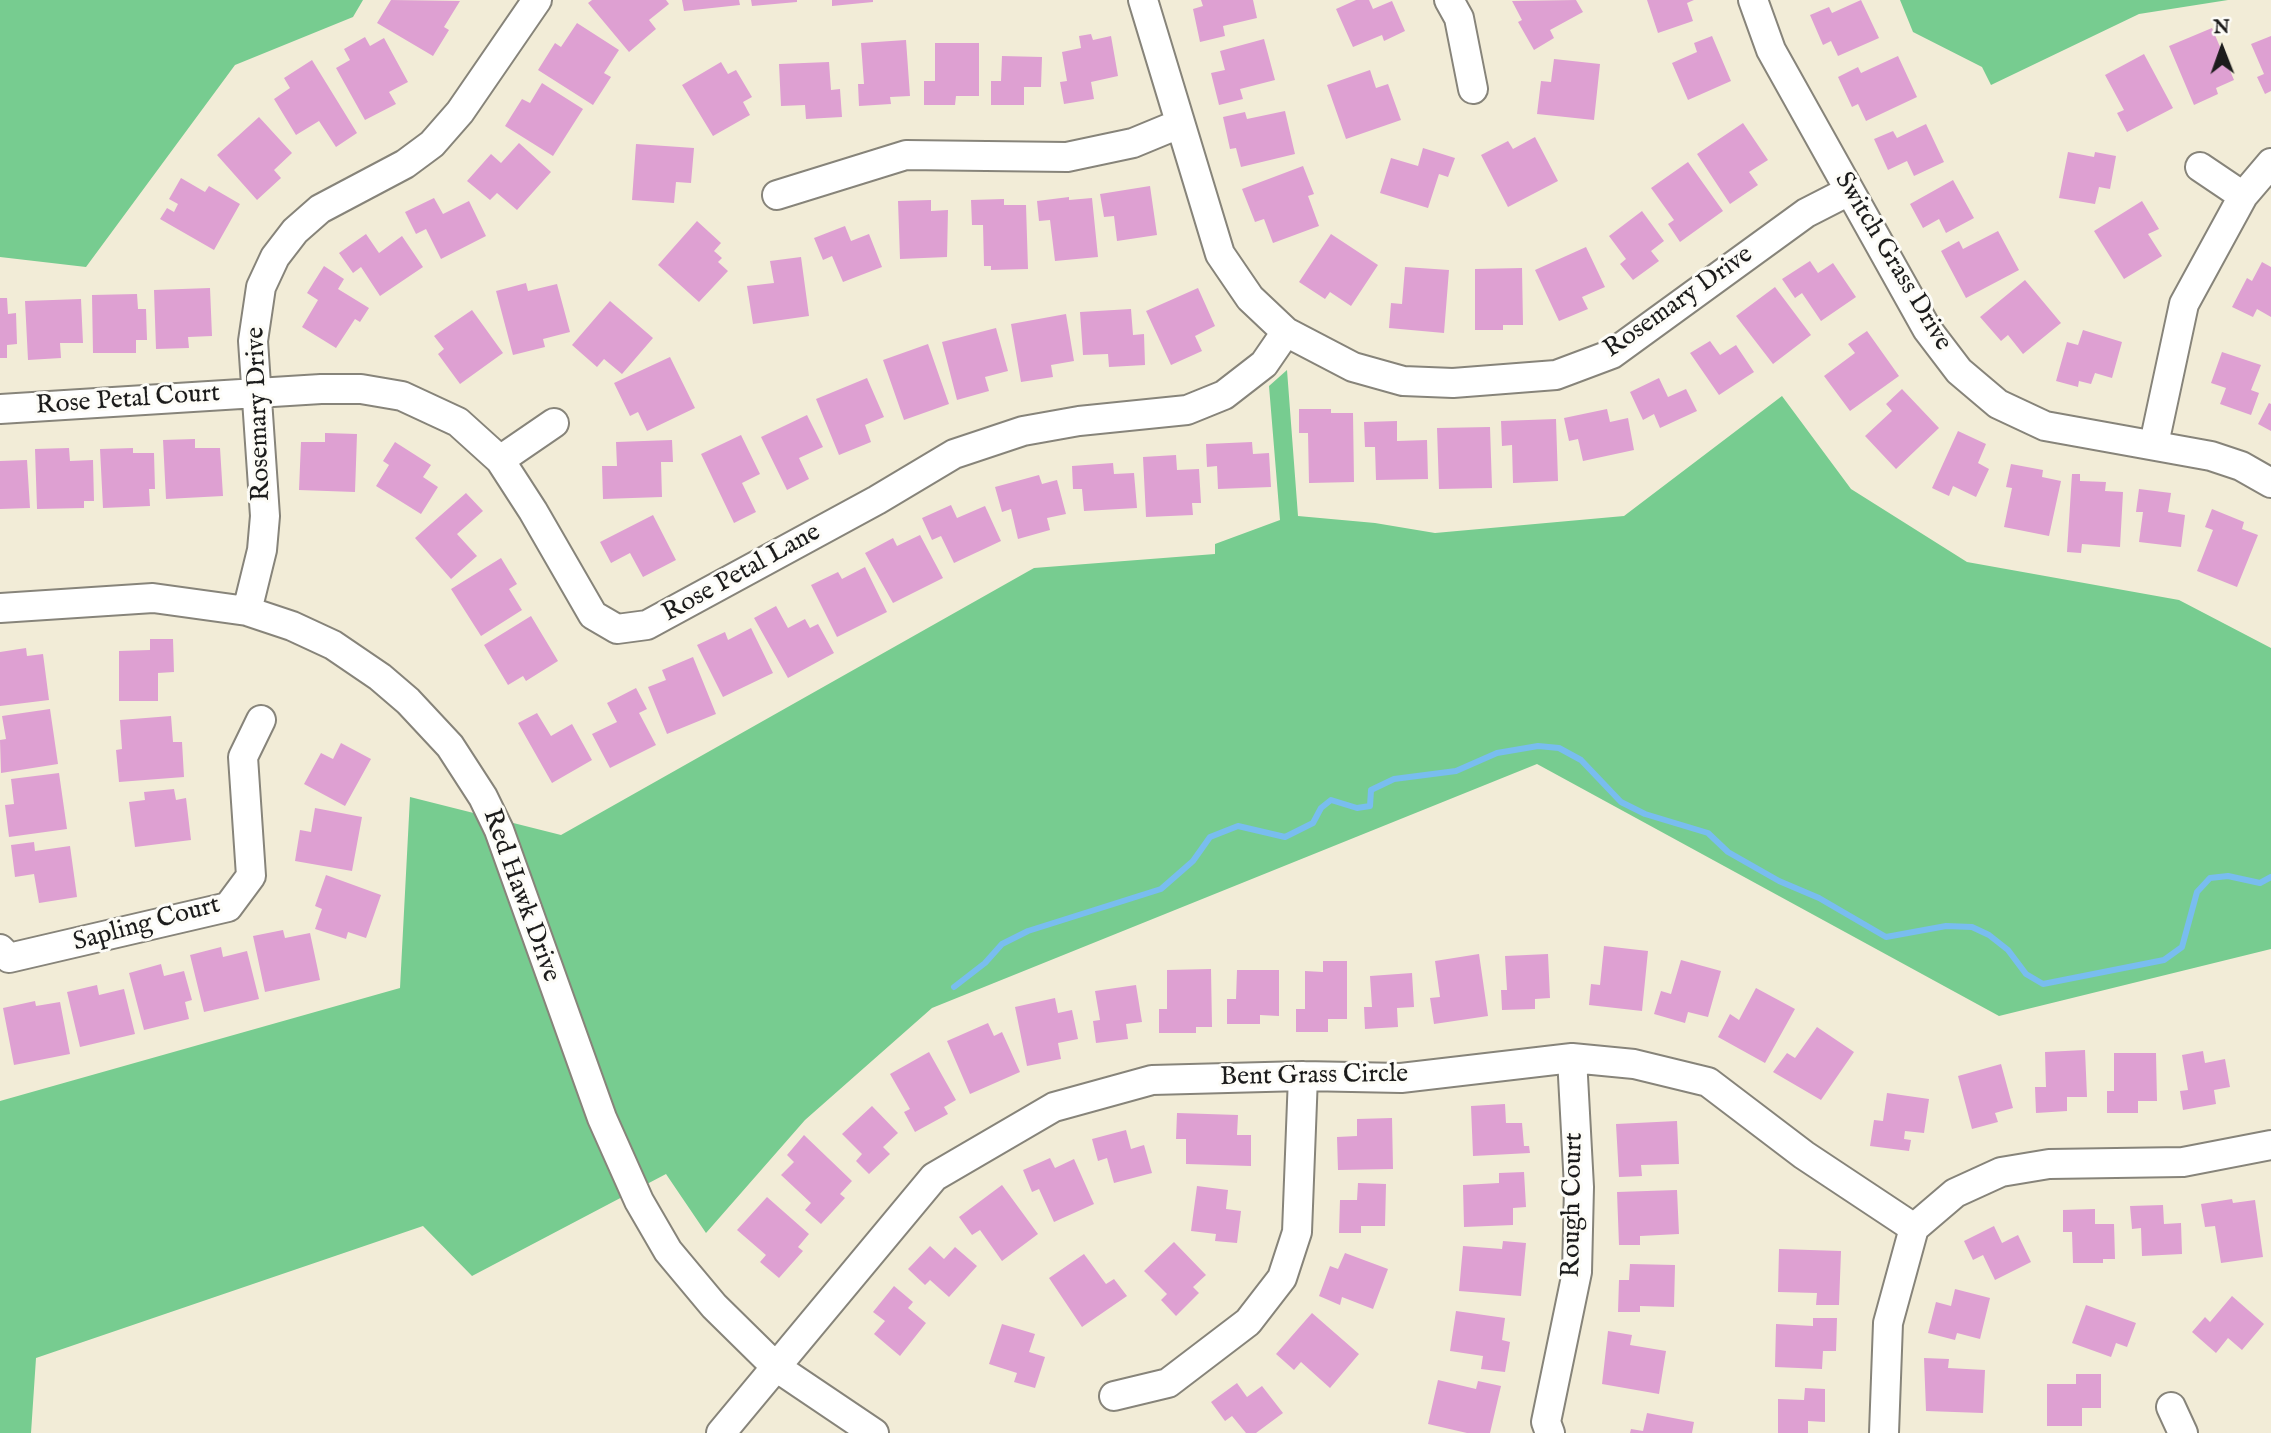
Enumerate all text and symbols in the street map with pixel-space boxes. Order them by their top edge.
north arrow [2187,14,2257,84]
text: N [2213,16,2230,40]
street label: Switch Grass Drive [1826,167,1958,357]
street label: Rosemary Drive [1599,240,1759,366]
street label: Rosemary Drive [241,326,279,502]
street label: Rose Petal Court [35,379,221,423]
street label: Rose Petal Lane [658,518,826,630]
street label: Red Hawk Drive [474,805,566,987]
street label: Sapling Court [70,890,224,960]
street label: Bent Grass Circle [1220,1060,1408,1094]
street label: Rough Court [1557,1132,1591,1278]

